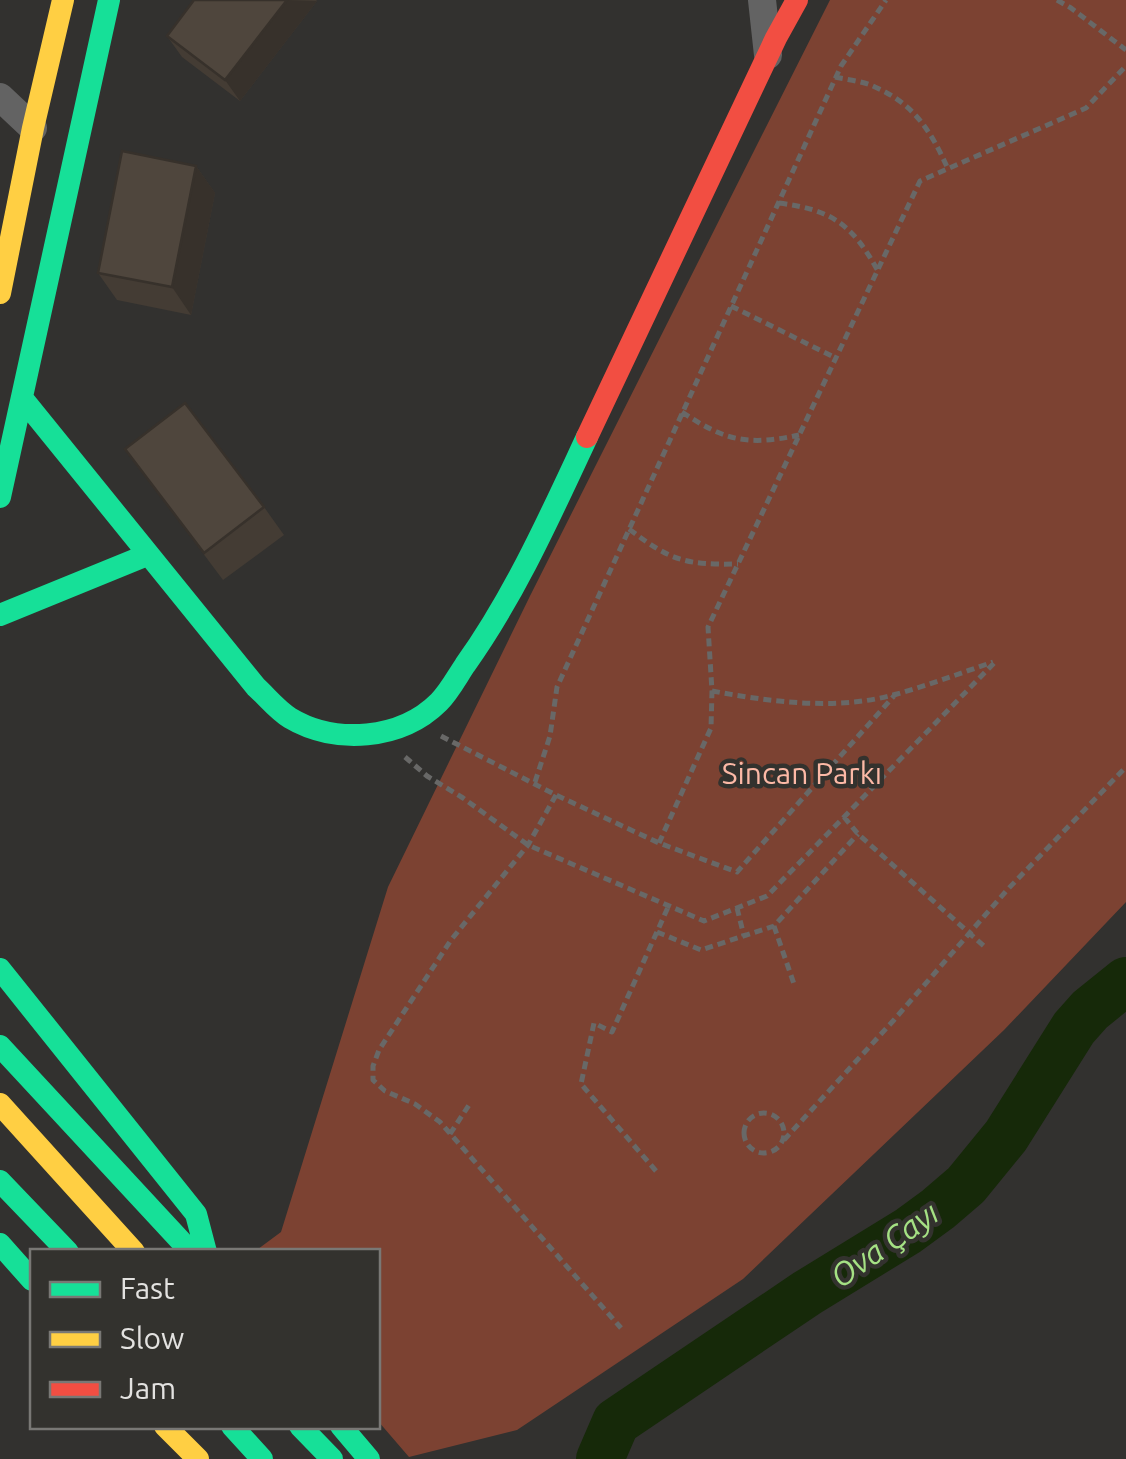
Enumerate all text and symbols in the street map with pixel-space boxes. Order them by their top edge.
park label: Sincan Parkı [722,756,882,790]
water label: Ova Çayı [823,1194,945,1294]
legend [30,1249,380,1429]
text: Fast [120,1271,175,1305]
text: Slow [120,1321,184,1355]
text: Jam [120,1371,176,1405]

